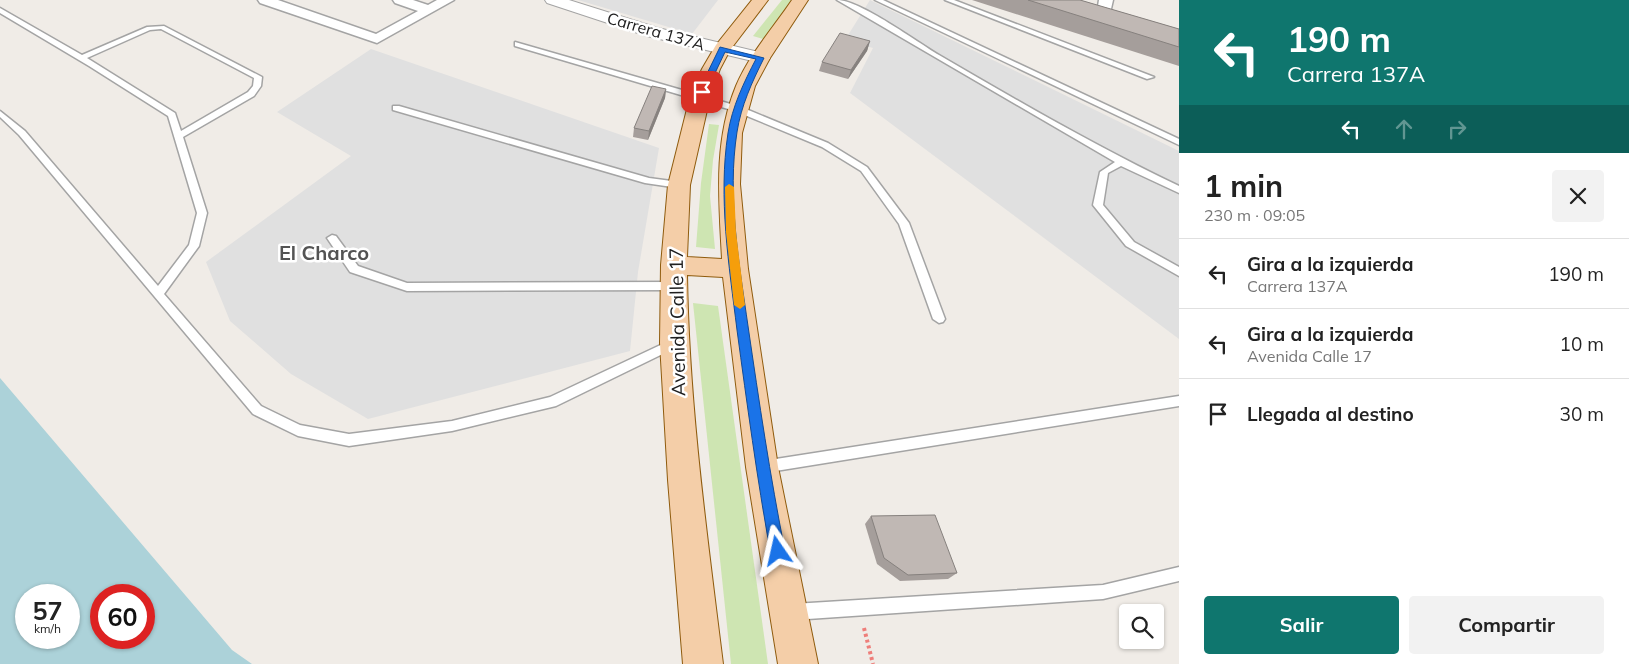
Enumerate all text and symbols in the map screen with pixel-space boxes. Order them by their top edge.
street label: Carrera 137A [605,8,707,55]
text: 190 m [1287,17,1391,61]
icon: left [1204,20,1269,85]
text: Carrera 137A [1287,60,1425,88]
pin [681,71,723,113]
icon: arrive [688,78,716,106]
icon: left [1337,115,1365,143]
icon: ahead [1390,115,1418,143]
icon: right [1443,115,1471,143]
text: 1 min [1204,167,1283,205]
button: close [1552,170,1604,222]
text: 230 m · 09:05 [1204,205,1305,225]
district label: El Charco [279,240,369,265]
street label: Avenida Calle 17 [664,248,690,396]
text: Gira a la izquierda [1247,252,1413,276]
icon: left [1204,260,1232,288]
text: 190 m [1548,262,1604,286]
text: Carrera 137A [1247,276,1348,296]
text: Gira a la izquierda [1247,322,1413,346]
icon: left [1204,330,1232,358]
text: 10 m [1560,332,1604,356]
text: Avenida Calle 17 [1247,346,1372,366]
icon: arrive [1204,400,1232,428]
text: Llegada al destino [1247,402,1414,426]
text: 30 m [1560,402,1604,426]
position arrow [751,524,803,576]
speed limit sign: 60 [90,584,155,649]
text: 57 [32,595,63,626]
button: Salir [1204,596,1399,654]
button: Compartir [1409,596,1604,654]
map controls [1119,604,1164,649]
button: search [1119,604,1164,649]
text: km/h [34,621,61,636]

